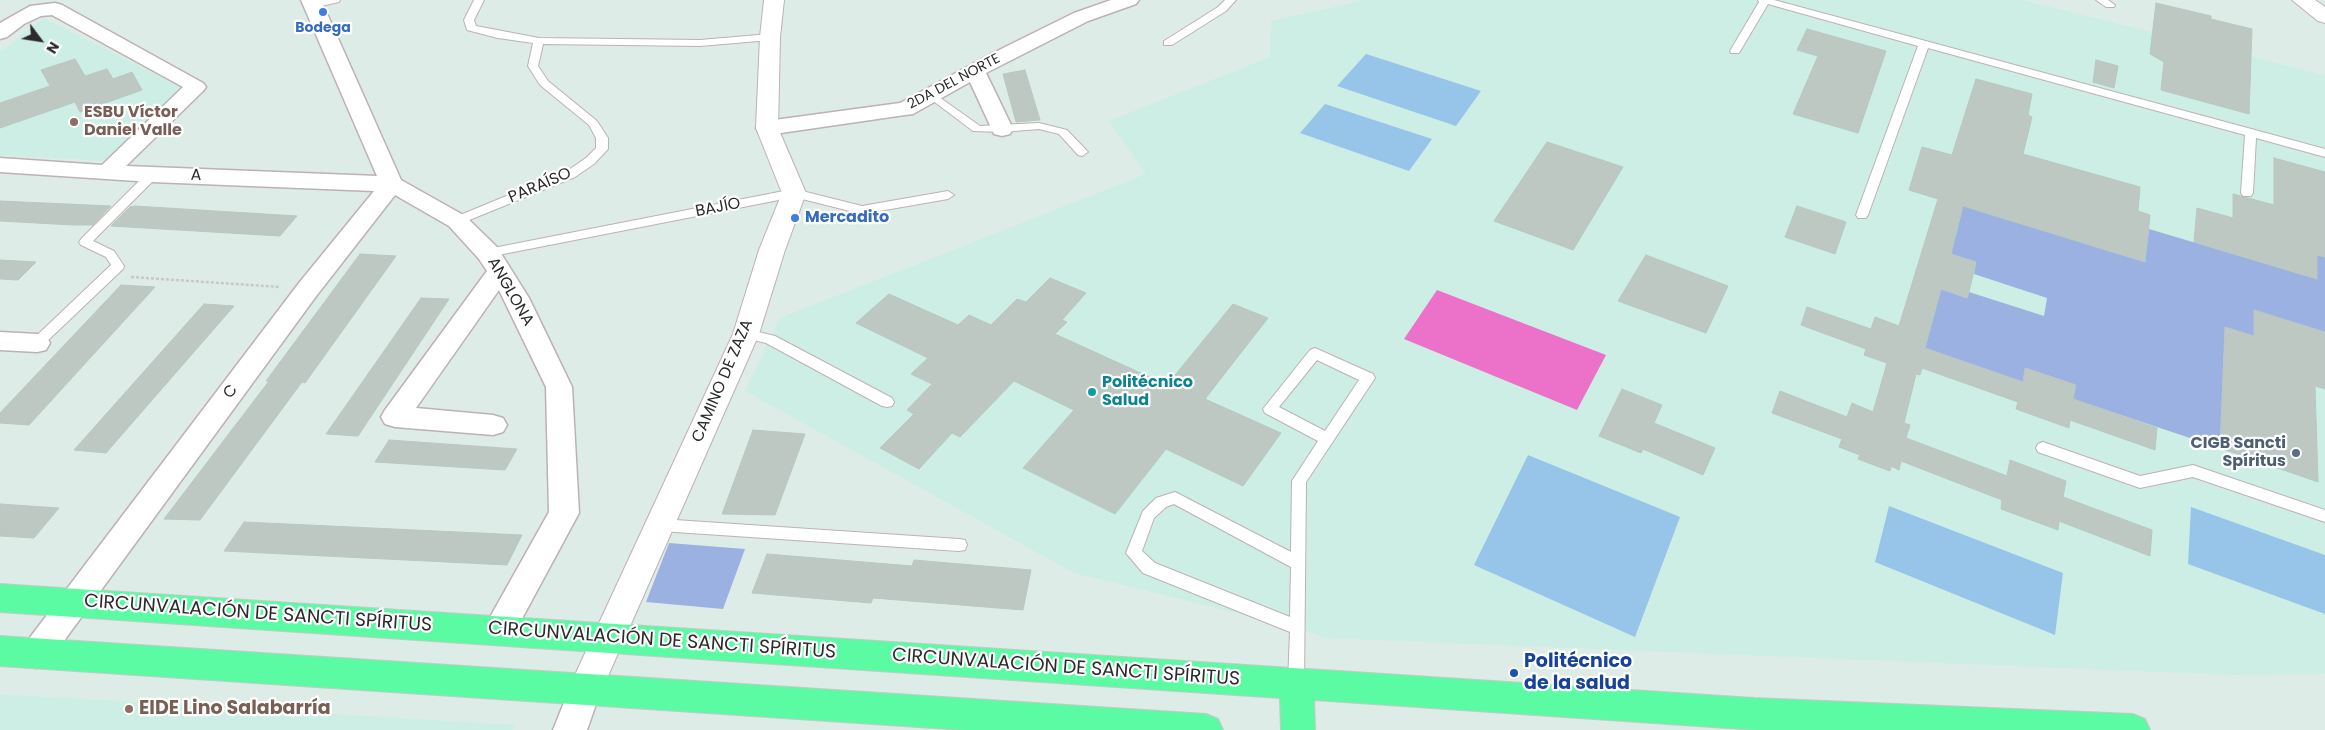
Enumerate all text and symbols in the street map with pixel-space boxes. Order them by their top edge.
marker: Bodega [317,6,329,18]
north arrow [15,15,65,65]
place label: Bodega [295,20,351,36]
text: N [42,38,64,57]
street label: 2DA DEL NORTE [905,51,1003,113]
place label: ESBU Víctor Daniel Valle [84,103,182,141]
marker: ESBU Víctor Daniel Valle [68,116,80,128]
street label: PARAÍSO [506,164,574,208]
street label: A [190,166,202,186]
street label: BAJÍO [694,194,742,222]
place label: Mercadito [805,208,889,228]
marker: Mercadito [789,212,801,224]
street label: ANGLONA [483,254,537,330]
street label: CAMINO DE ZAZA [688,317,758,445]
place label: Politécnico Salud [1102,373,1193,411]
street label: C [220,381,242,403]
marker: Politécnico Salud [1086,386,1098,398]
place label: CIGB Sancti Spíritus [2191,434,2286,472]
marker: CIGB Sancti Spíritus [2290,447,2302,459]
street label: CIRCUNVALACIÓN DE SANCTI SPÍRITUS [83,590,433,638]
street label: CIRCUNVALACIÓN DE SANCTI SPÍRITUS [487,617,837,665]
street label: CIRCUNVALACIÓN DE SANCTI SPÍRITUS [891,644,1241,692]
place label: Politécnico de la salud [1524,651,1632,695]
marker: Politécnico de la salud [1508,667,1520,679]
place label: EIDE Lino Salabarría [139,698,331,720]
marker: EIDE Lino Salabarría [123,703,135,715]

